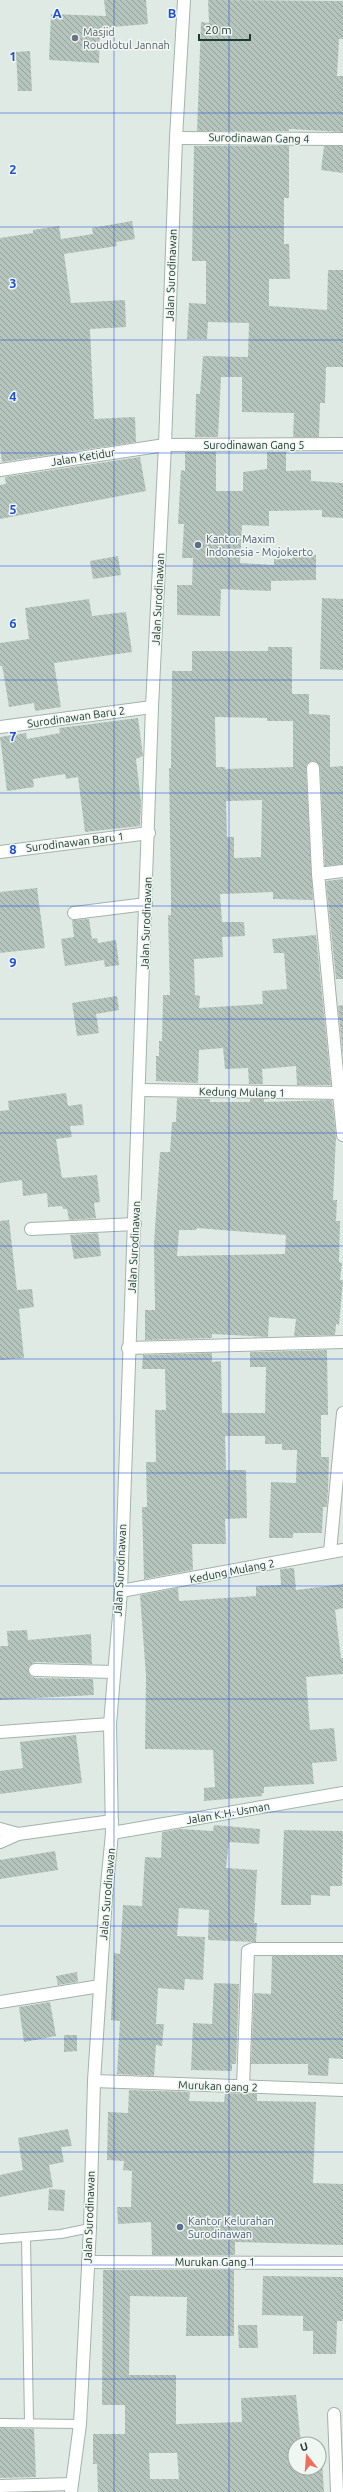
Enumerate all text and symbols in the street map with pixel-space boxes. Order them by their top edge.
text: A [52,6,62,20]
text: B [168,6,177,20]
scale bar [199,16,250,42]
text: 20 m [205,23,232,36]
place label: Masjid Roudlotul Jannah [83,26,170,51]
marker: Masjid Roudlotul Jannah [70,33,80,43]
text: 1 [9,49,17,63]
street label: Surodinawan Gang 4 [208,131,310,145]
text: 2 [9,162,17,176]
street label: Jalan Surodinawan [163,229,179,321]
text: 3 [9,276,17,290]
text: 4 [9,389,17,403]
street label: Surodinawan Gang 5 [204,439,304,451]
street label: Jalan Ketidur [50,446,117,468]
text: 5 [9,502,17,516]
place label: Kantor Maxim Indonesia - Mojokerto [206,533,313,558]
marker: Kantor Maxim Indonesia - Mojokerto [193,540,203,550]
street label: Jalan Surodinawan [150,552,166,646]
text: 6 [9,616,17,630]
street label: Surodinawan Baru 2 [26,704,126,730]
text: 7 [9,729,17,743]
street label: Surodinawan Baru 1 [25,830,125,854]
text: 8 [9,842,17,856]
street label: Jalan Surodinawan [138,877,154,969]
text: 9 [9,955,17,969]
street label: Kedung Mulang 1 [199,1085,285,1099]
street label: Jalan Surodinawan [126,1200,142,1294]
street label: Jalan Surodinawan [112,1523,128,1617]
street label: Kedung Mulang 2 [189,1557,275,1585]
street label: Jalan K.H. Usman [185,1800,271,1826]
street label: Jalan Surodinawan [97,1847,117,1941]
street label: Murukan gang 2 [178,2079,258,2093]
street label: Jalan Surodinawan [81,2171,97,2263]
place label: Kantor Kelurahan Surodinawan [188,2215,274,2240]
marker: Kantor Kelurahan Surodinawan [175,2222,185,2232]
street label: Murukan Gang 1 [175,2256,255,2268]
north arrow [287,2436,327,2476]
text: U [299,2440,310,2453]

